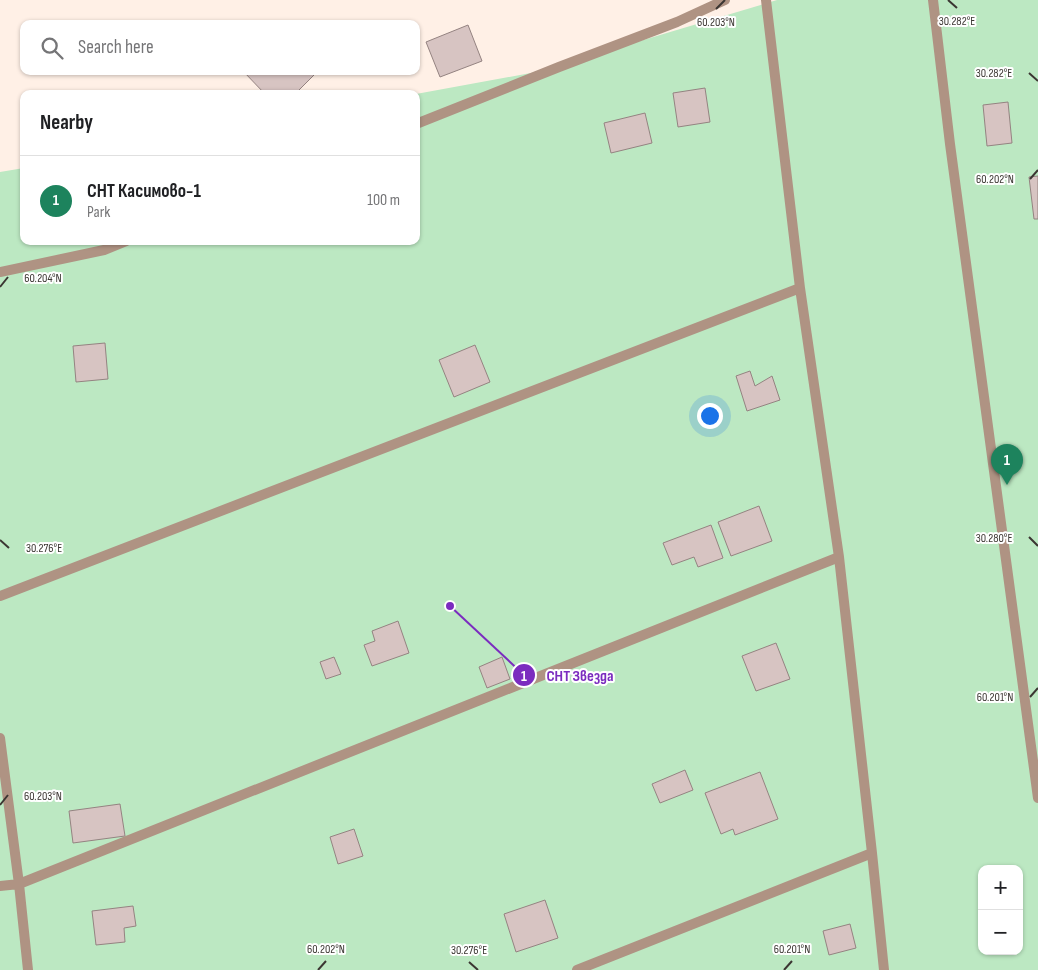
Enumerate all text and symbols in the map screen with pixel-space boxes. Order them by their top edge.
text: 30.282°E [939,14,975,29]
text: 60.203°N [697,15,735,30]
search box [20,20,420,75]
icon: search [38,34,66,62]
text: Search here [78,36,154,59]
text: 30.282°E [976,66,1012,81]
text: Nearby [40,110,93,135]
text: 60.202°N [976,172,1014,187]
text: СНТ Касимово-1 [87,180,201,203]
text: 1 [53,191,59,210]
text: 100 m [367,191,400,210]
text: Park [87,203,110,222]
text: 60.204°N [24,271,62,286]
your location [697,403,723,429]
pin: 1 [991,444,1023,485]
text: 30.280°E [976,531,1012,546]
text: 30.276°E [26,541,62,556]
callout: СНТ Звезда [511,660,624,691]
text: 1 [521,667,527,686]
text: СНТ Звезда [546,667,614,686]
text: 60.201°N [977,690,1013,705]
text: 60.203°N [24,789,62,804]
map controls [978,865,1023,955]
button: + [978,865,1023,910]
button: − [978,910,1023,955]
text: 60.202°N [307,942,345,957]
text: 60.201°N [774,942,810,957]
text: 30.276°E [451,943,487,958]

